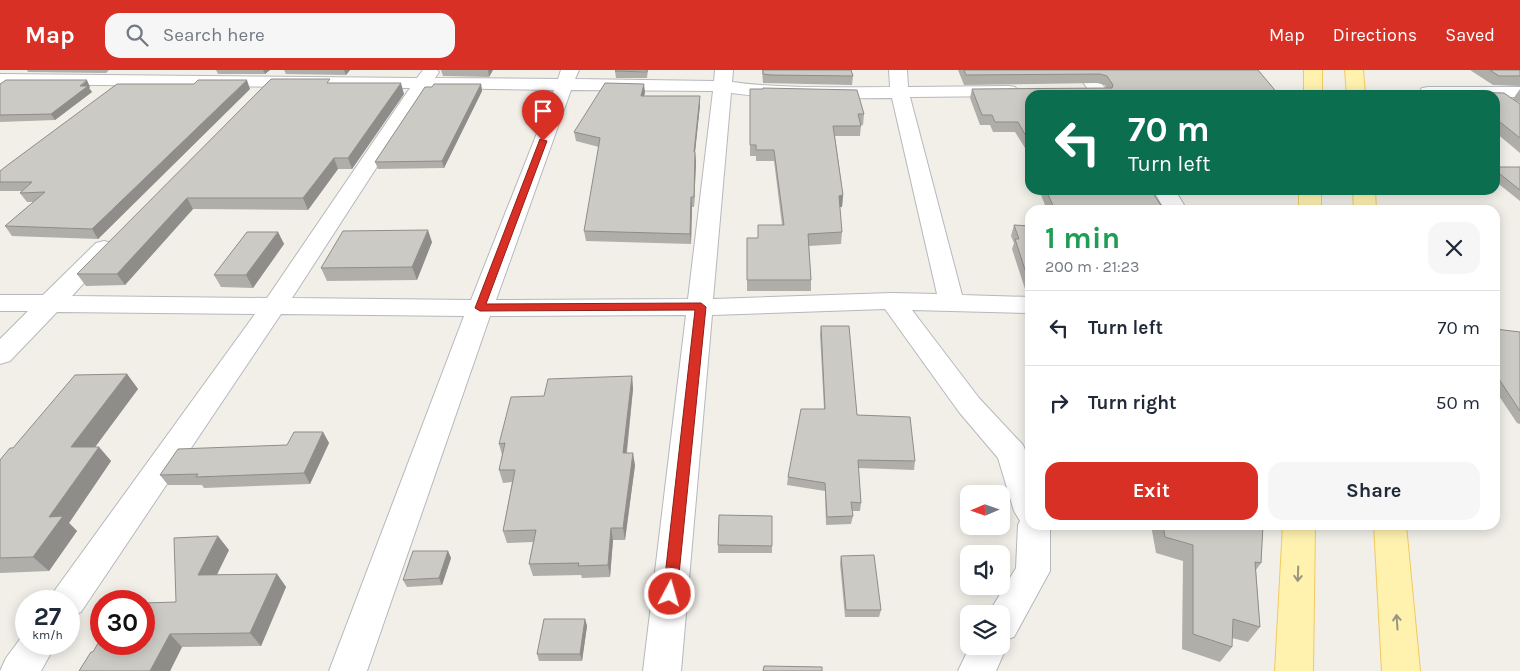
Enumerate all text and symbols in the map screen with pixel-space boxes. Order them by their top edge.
search box [105,13,455,58]
text: Map [25,21,75,49]
icon: search [123,21,151,49]
text: Search here [163,24,265,46]
text: Map [1269,24,1305,46]
text: Directions [1333,24,1417,46]
text: Saved [1445,24,1495,46]
pin [522,90,564,141]
icon: arrive [529,97,557,125]
text: 70 m [1128,109,1210,150]
icon: left [1045,110,1110,175]
text: Turn left [1128,151,1211,177]
text: 1 min [1045,220,1120,256]
button: close [1428,222,1480,274]
text: 200 m · 21:23 [1045,257,1139,276]
icon: left [1045,314,1073,342]
text: Turn left [1088,317,1163,339]
text: 70 m [1438,317,1480,339]
icon: right [1045,389,1073,417]
text: Turn right [1088,392,1177,414]
text: 50 m [1436,392,1480,414]
button: Exit [1045,462,1258,520]
button: Share [1268,462,1480,520]
north arrow [960,485,1010,535]
map controls [960,485,1010,655]
button: sound [960,545,1010,595]
one-way arrow [1293,565,1302,581]
position arrow [643,567,695,619]
speed limit sign: 30 [90,590,155,655]
text: 27 [34,602,61,631]
button: layers [960,605,1010,655]
one-way arrow [1393,615,1402,631]
text: km/h [32,628,63,642]

